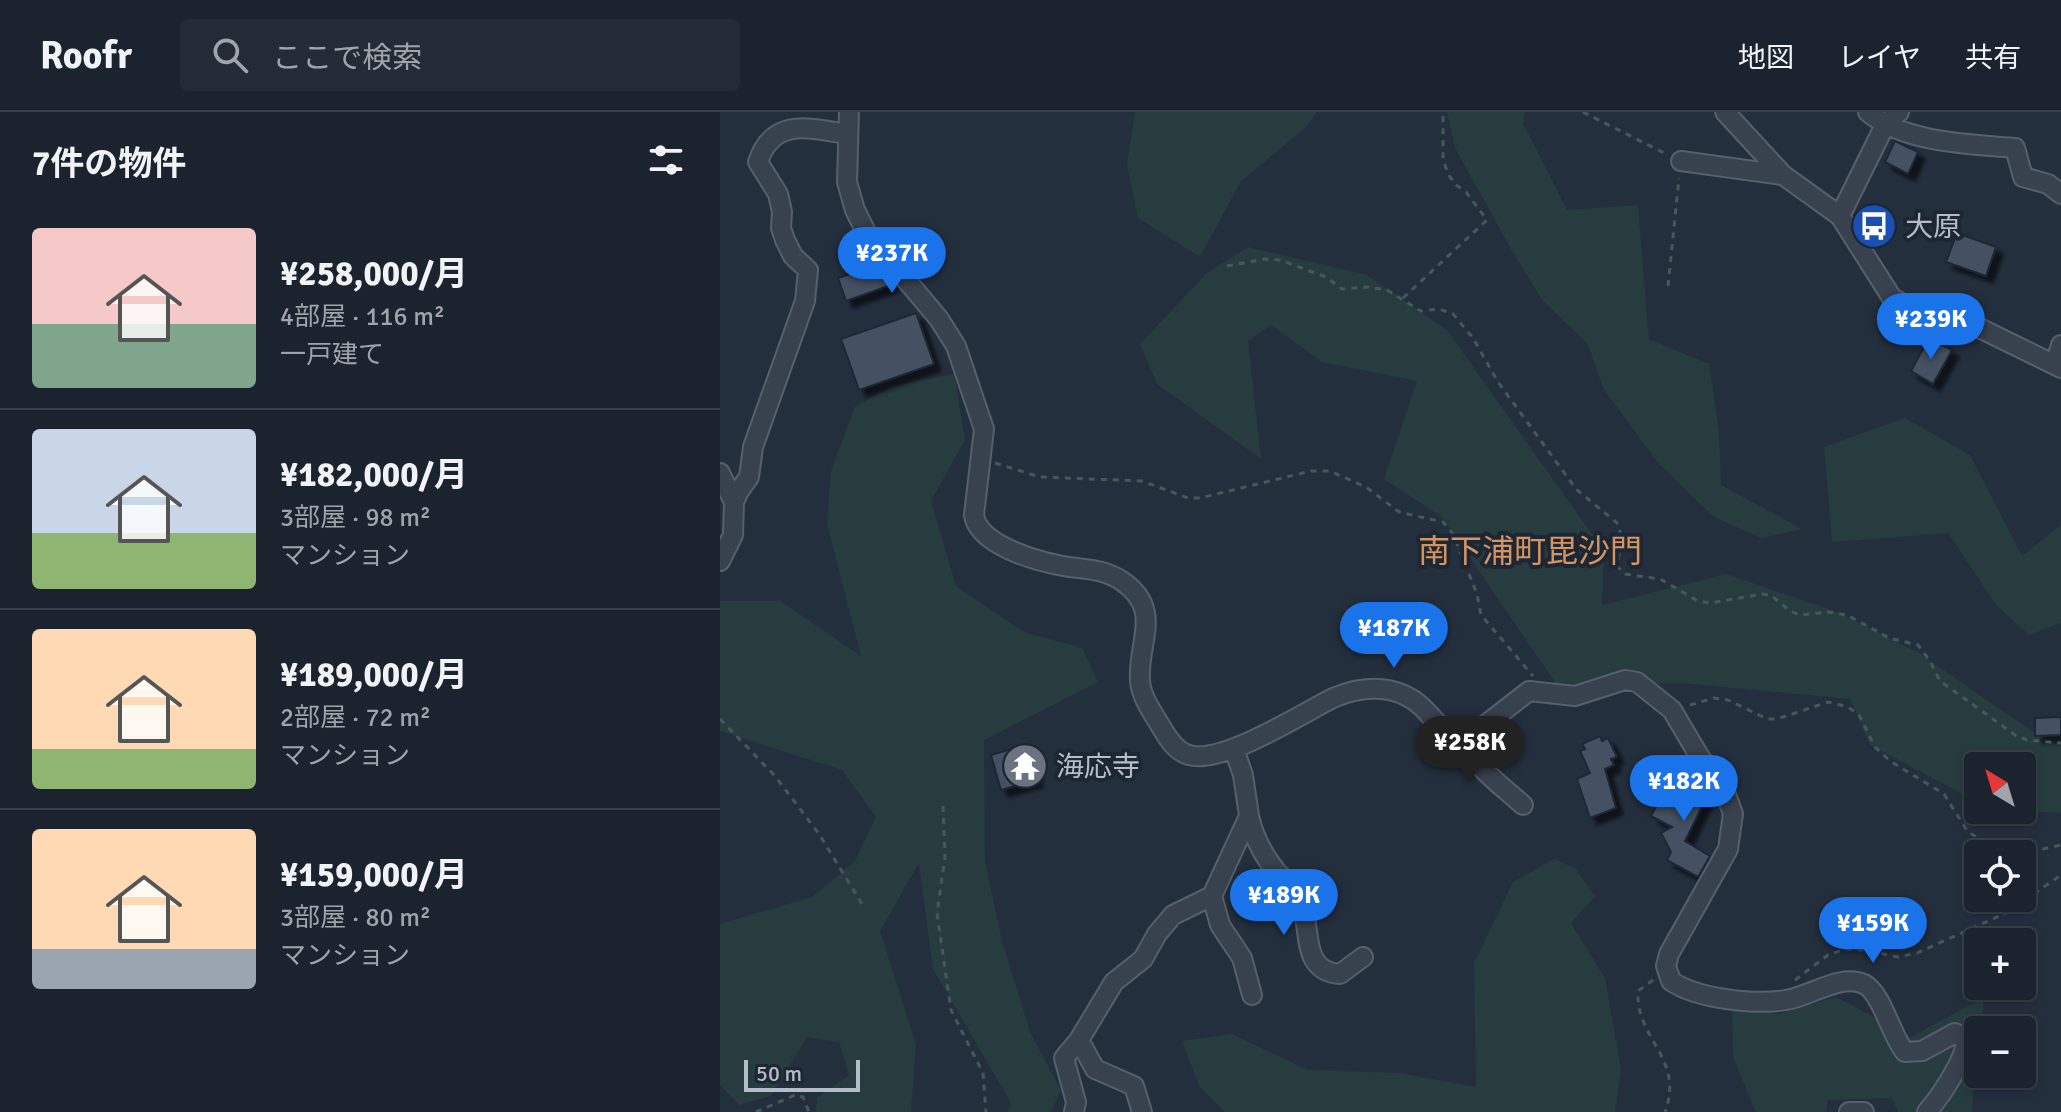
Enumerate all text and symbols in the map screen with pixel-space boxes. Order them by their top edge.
search box [180,19,740,91]
text: Roofr [40,32,132,79]
icon: search [208,33,252,77]
text: ここで検索 [272,40,422,77]
text: 地図 [1738,41,1794,75]
text: レイヤ [1838,41,1921,75]
text: 共有 [1965,41,2021,75]
icon: filters [644,138,688,182]
text: 7件の物件 [32,143,186,185]
bus stop icon: 大原 [1850,202,1898,250]
place label: 大原 [1905,210,1961,244]
pin: ¥237K [836,227,948,295]
text: ¥237K [856,237,928,269]
text: ¥258,000/月 [280,253,468,295]
icon: home [96,260,192,356]
pin: ¥239K [1875,293,1987,361]
text: 4部屋 · 116 m² [280,301,445,333]
text: ¥239K [1895,303,1967,335]
text: 一戸建て [280,339,384,371]
text: ¥182,000/月 [280,454,468,496]
icon: home [96,461,192,557]
text: 3部屋 · 98 m² [280,502,431,534]
district label: 南下浦町毘沙門 [1418,532,1642,571]
text: マンション [280,540,410,572]
pin: ¥187K [1338,602,1450,670]
text: ¥187K [1358,612,1430,644]
text: ¥189,000/月 [280,654,468,696]
icon: home [96,661,192,757]
text: 2部屋 · 72 m² [280,702,431,734]
pin: ¥258K [1414,716,1526,784]
text: ¥258K [1434,726,1506,758]
text: マンション [280,740,410,772]
temple icon: 海応寺 [1001,742,1049,790]
place label: 海応寺 [1056,750,1140,784]
north arrow [1964,752,2036,824]
map controls [1964,752,2036,1088]
pin: ¥182K [1628,755,1740,823]
text: ¥182K [1648,765,1720,797]
button: locate [1964,840,2036,912]
text: ¥159,000/月 [280,854,468,896]
icon: home [96,861,192,957]
pin: ¥189K [1228,869,1340,937]
text: ¥189K [1248,879,1320,911]
pin: ¥159K [1817,897,1929,965]
text: 3部屋 · 80 m² [280,902,431,934]
text: ¥159K [1837,907,1909,939]
button: + [1964,928,2036,1000]
text: マンション [280,940,410,972]
button: − [1964,1016,2036,1088]
scale bar [744,1056,860,1092]
text: 50 m [756,1060,802,1087]

